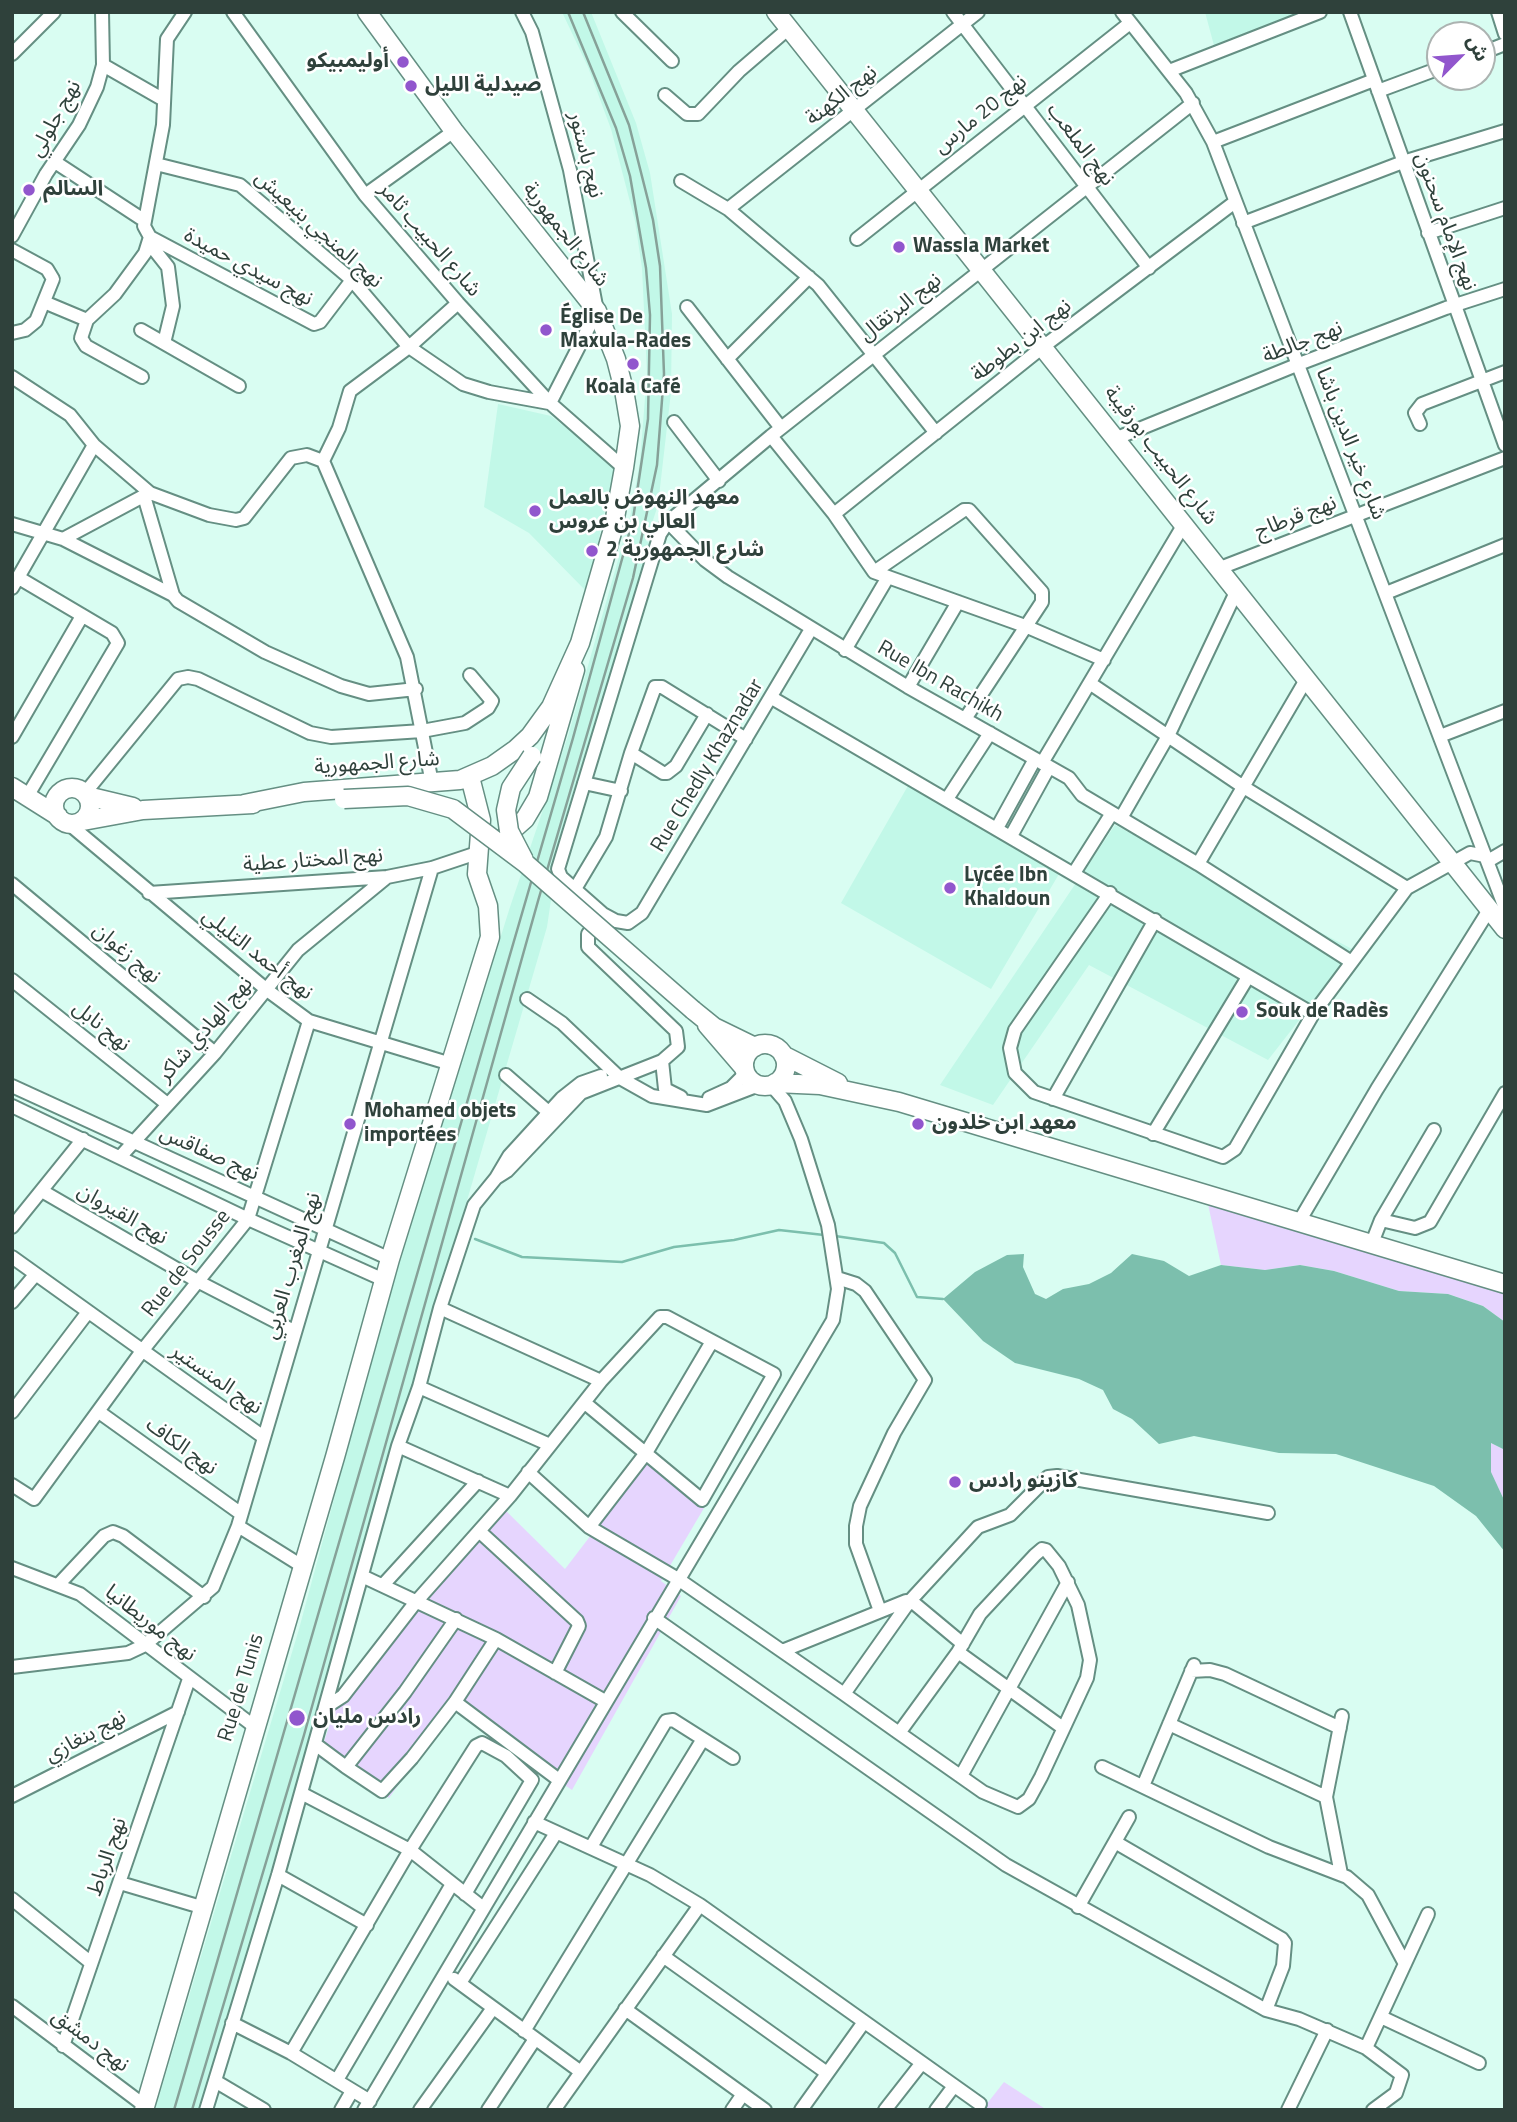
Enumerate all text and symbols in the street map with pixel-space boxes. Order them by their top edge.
north arrow [1426,21,1496,91]
text: ش [1460,30,1497,66]
place label: أوليمبيكو [307,49,389,75]
marker: أوليمبيكو [395,54,411,70]
street label: نهج الكهنة [801,60,883,132]
street label: نهج 20 مارس [929,70,1033,160]
place label: صيدلية الليل [425,73,542,99]
street label: نهج جلولي [25,76,87,162]
marker: صيدلية الليل [403,78,419,94]
street label: نهج الملعب [1041,99,1119,191]
street label: نهج باستور [562,109,608,201]
street label: نهج الإمام سحنون [1408,150,1482,294]
street label: نهج المنجي بنيعيش [249,166,387,294]
place label: السالم [43,177,103,203]
street label: شارع الحبيب ثامر [372,177,486,303]
street label: شارع الجمهورية [516,178,614,292]
marker: السالم [21,182,37,198]
street label: نهج سيدي حميدة [179,223,317,313]
place label: Wassla Market [913,234,1049,260]
marker: Wassla Market [891,239,907,255]
street label: نهج البرتقال [855,268,947,348]
street label: نهج ابن بطوطة [967,294,1077,388]
place label: Église De Maxula-Rades [560,305,691,355]
street label: نهج جالطة [1259,316,1347,370]
marker: Église De Maxula-Rades [538,322,554,338]
marker: Koala Café [625,356,641,372]
street label: شارع خير الدين باشا [1309,364,1391,524]
place label: Koala Café [585,375,681,401]
street label: شارع الحبيب بورقيبة [1098,382,1222,530]
place label: معهد النهوض بالعمل العالي بن عروس [549,486,740,536]
street label: نهج قرطاج [1252,491,1340,545]
marker: معهد النهوض بالعمل العالي بن عروس [527,503,543,519]
place label: شارع الجمهورية 2 [606,538,764,564]
marker: شارع الجمهورية 2 [584,543,600,559]
street label: Rue Ibn Rachikh [873,636,1007,728]
street label: Rue Chedly Khaznadar [646,675,770,857]
street label: شارع الجمهورية [313,747,441,781]
street label: نهج المختار عطية [242,844,384,878]
place label: Lycée Ibn Khaldoun [964,863,1050,913]
marker: Lycée Ibn Khaldoun [942,880,958,896]
street label: نهج أحمد التليلي [196,904,318,1006]
street label: نهج زغوان [87,918,165,990]
street label: نهج الهادي شاكر [153,972,259,1088]
street label: نهج نابل [67,996,135,1058]
place label: Souk de Radès [1256,999,1388,1025]
marker: Souk de Radès [1234,1004,1250,1020]
place label: Mohamed objets importées [364,1099,516,1149]
place label: معهد ابن خلدون [932,1111,1077,1137]
marker: Mohamed objets importées [342,1116,358,1132]
marker: معهد ابن خلدون [910,1116,926,1132]
street label: نهج صفاقس [155,1121,263,1187]
street label: نهج القيروان [72,1179,172,1251]
street label: نهج المغرب العربي [259,1190,327,1342]
street label: Rue de Sousse [137,1205,237,1323]
street label: نهج المنستير [165,1339,267,1421]
street label: نهج الكاف [140,1413,222,1481]
place label: كازينو رادس [969,1469,1078,1495]
marker: كازينو رادس [947,1474,963,1490]
street label: نهج موريطانيا [99,1580,201,1668]
street label: Rue de Tunis [214,1631,270,1745]
street label: نهج بنغازي [41,1705,131,1769]
place label: رادس مليان [313,1705,421,1731]
marker: رادس مليان [287,1708,307,1728]
street label: نهج الرباط [83,1815,133,1899]
street label: نهج دمشق [46,2004,134,2078]

